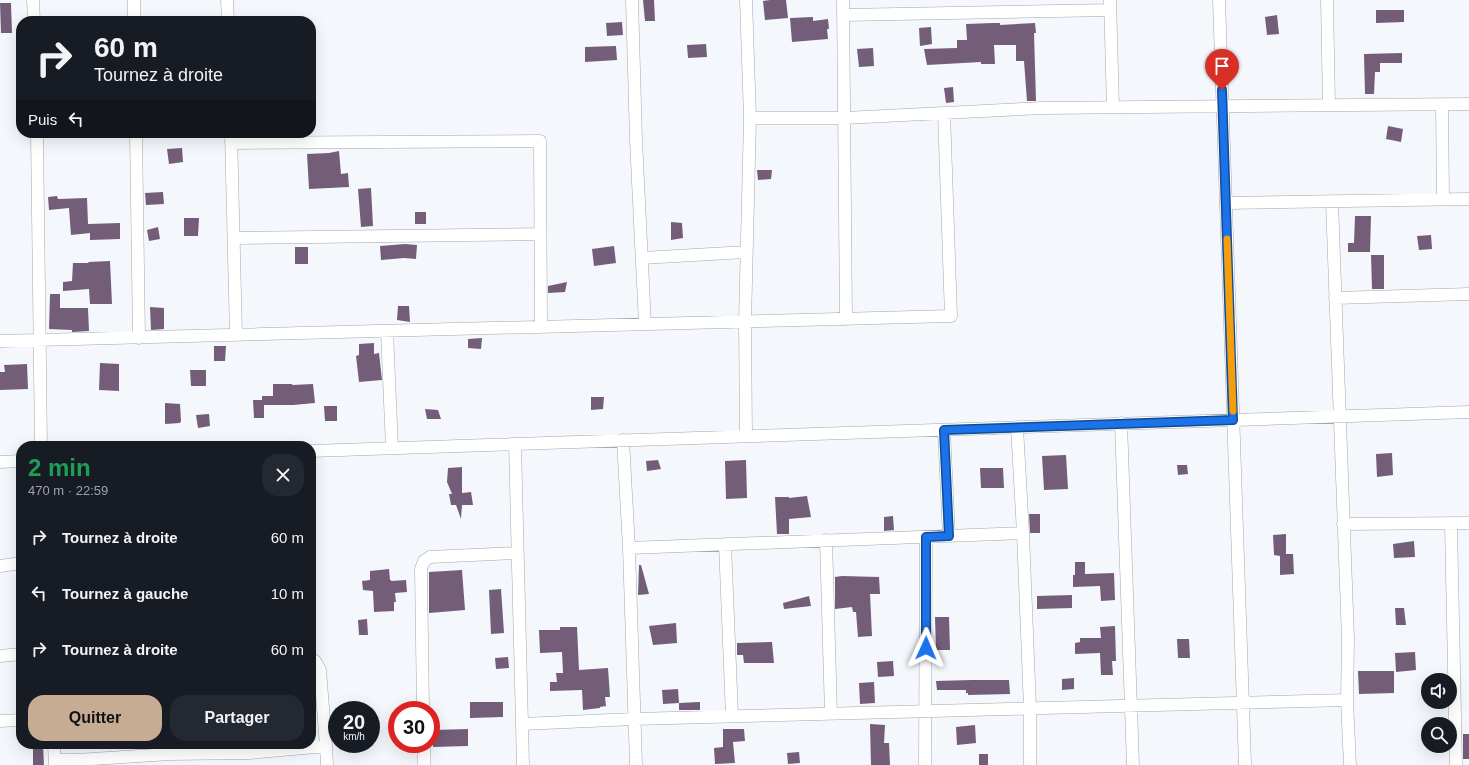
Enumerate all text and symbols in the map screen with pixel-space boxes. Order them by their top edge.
icon: right [28,32,80,84]
text: 60 m [94,32,158,63]
pin [1205,49,1239,90]
icon: arrive [1211,55,1233,77]
text: Tournez à droite [94,65,223,85]
icon: left [65,108,87,130]
text: Puis [28,111,57,128]
text: 2 min [28,454,91,481]
button: close [262,454,304,496]
text: 470 m · 22:59 [28,483,108,498]
icon: right [28,526,50,548]
text: Tournez à droite [62,529,178,546]
text: 60 m [271,529,304,546]
icon: left [28,582,50,604]
text: Tournez à gauche [62,585,188,602]
text: 10 m [271,585,304,602]
position arrow [905,627,947,669]
icon: right [28,638,50,660]
text: Tournez à droite [62,641,178,658]
text: 60 m [271,641,304,658]
map controls [1421,673,1457,753]
button: sound [1421,673,1457,709]
button: Quitter [28,695,162,741]
button: Partager [170,695,304,741]
speed limit sign: 30 [388,701,440,753]
text: 20 [343,711,365,733]
button: search [1421,717,1457,753]
text: km/h [343,731,365,742]

